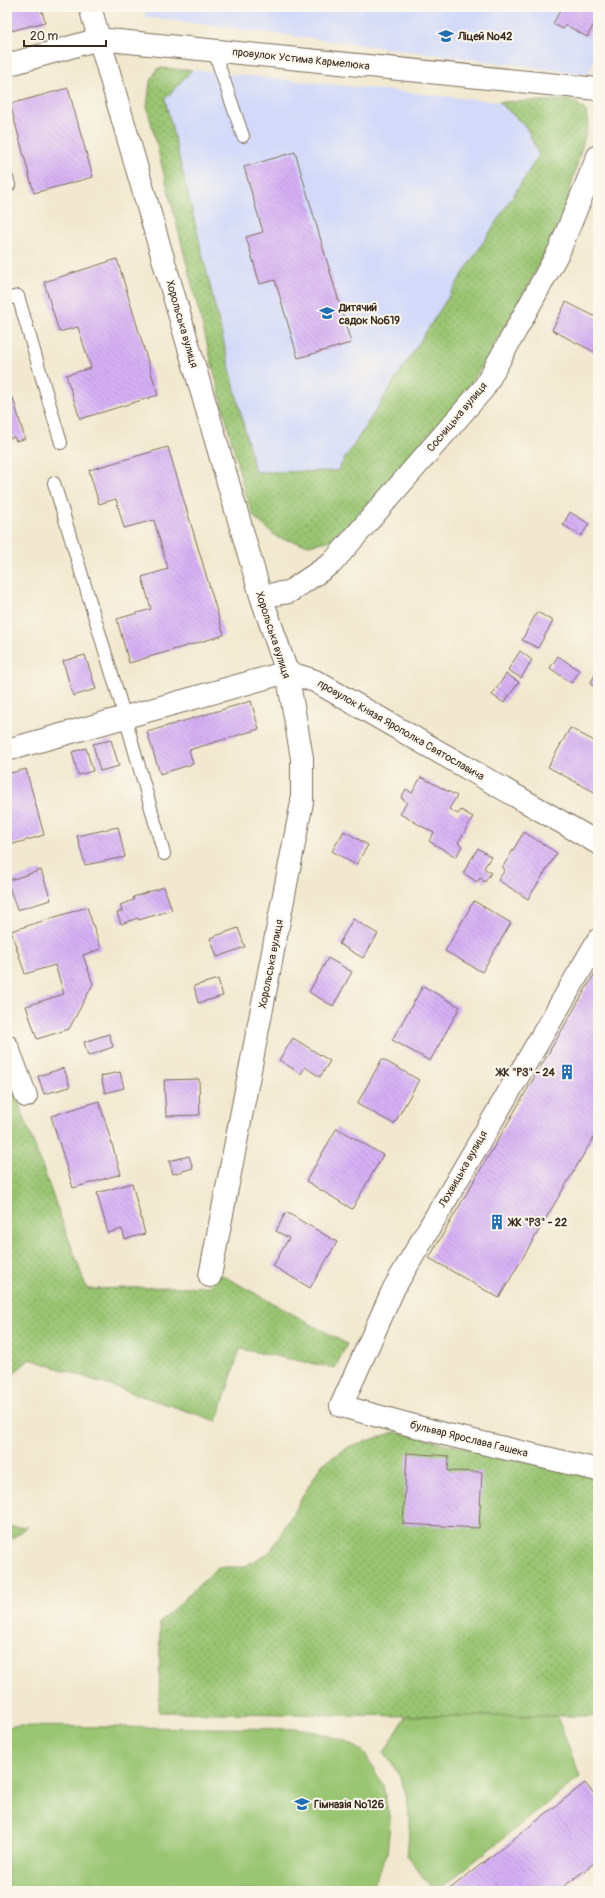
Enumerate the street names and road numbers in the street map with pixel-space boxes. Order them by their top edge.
street label: провулок Устима Кармелюка [232,45,370,73]
street label: Хорольська вулиця [163,279,201,369]
street label: Сосницька вулиця [424,380,490,454]
street label: Хорольська вулиця [253,590,293,680]
street label: провулок Князя Ярополка Святославича [315,677,487,783]
street label: Хорольська вулиця [256,918,286,1010]
street label: Лохвицька вулиця [435,1128,490,1210]
street label: бульвар Ярослава Гашека [409,1418,529,1460]

